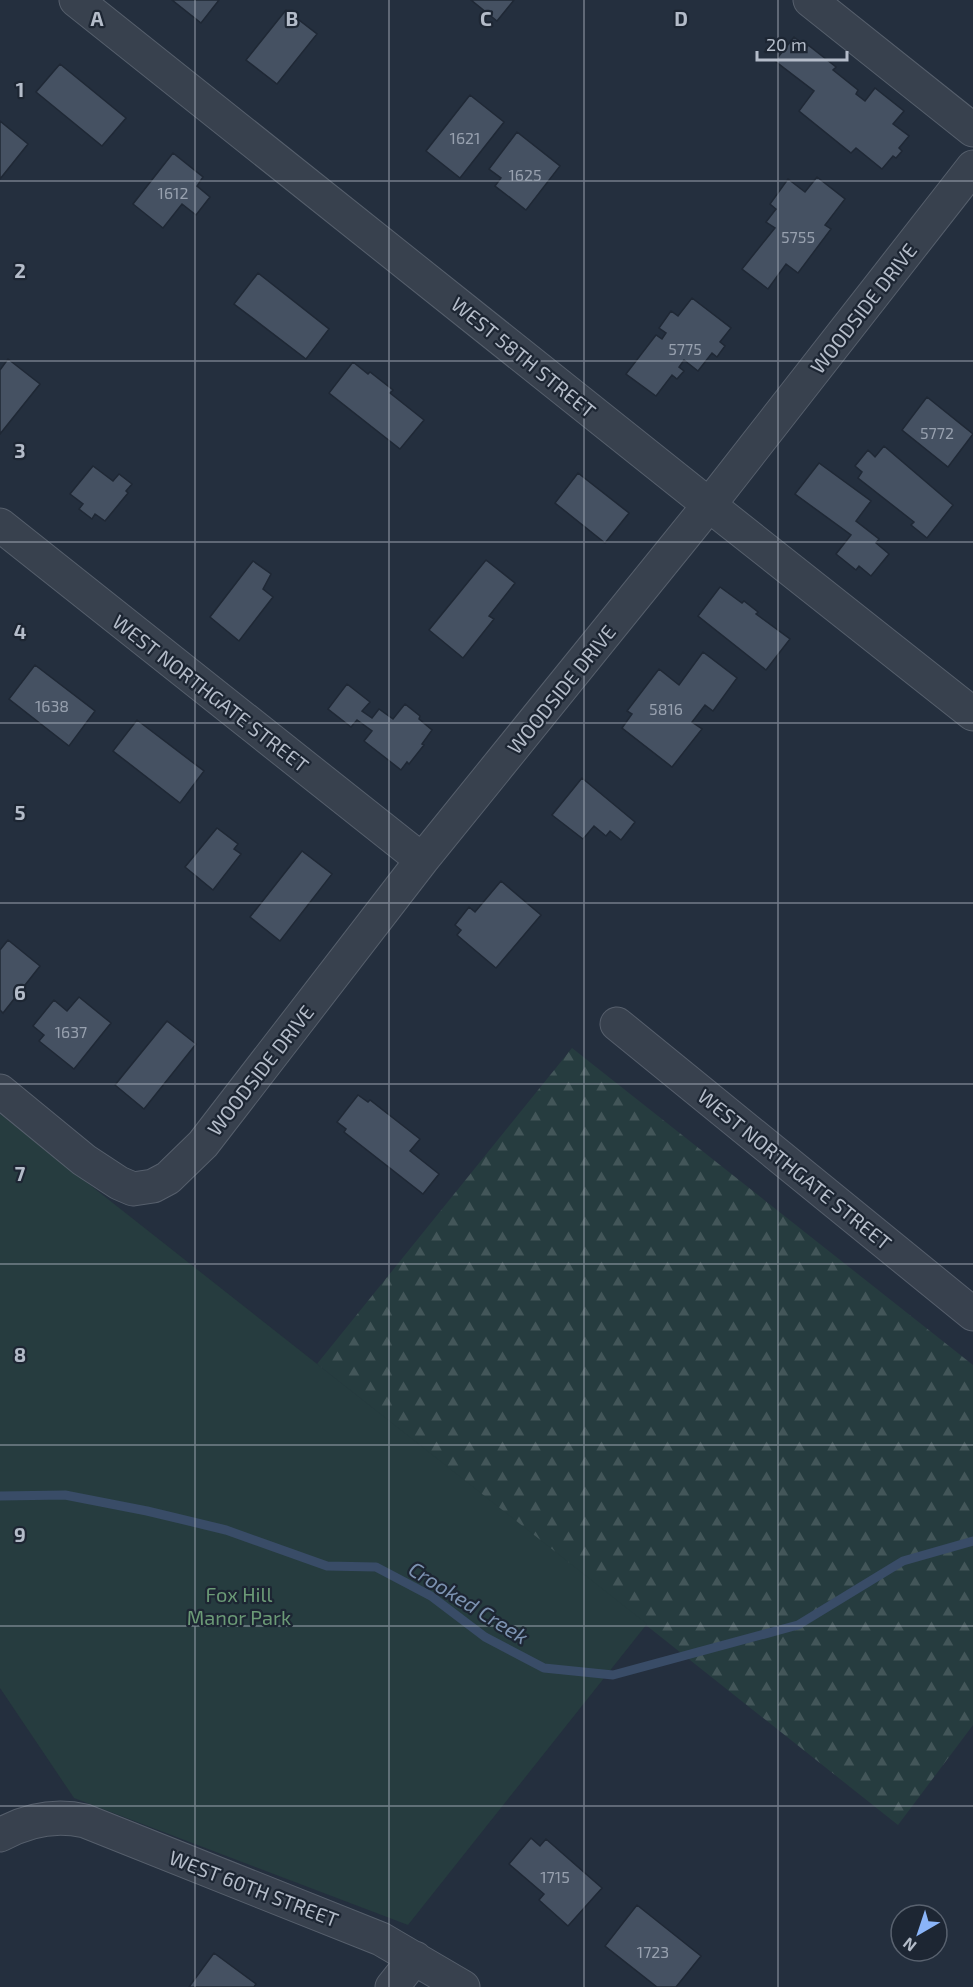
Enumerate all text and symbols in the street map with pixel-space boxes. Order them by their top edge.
text: A [90,6,104,30]
text: B [286,6,298,30]
text: C [480,6,492,30]
text: D [674,6,688,30]
scale bar [757,24,847,62]
text: 20 m [766,33,807,55]
text: 1 [16,77,24,101]
house number: 1621 [450,128,480,147]
house number: 1625 [508,165,542,184]
house number: 1612 [158,183,188,202]
house number: 5755 [781,227,815,246]
street label: WOODSIDE DRIVE [805,238,921,378]
text: 2 [14,258,26,282]
street label: WEST 58TH STREET [447,291,601,423]
house number: 5775 [668,339,702,358]
house number: 5772 [920,423,954,442]
text: 3 [14,438,26,462]
street label: WEST NORTHGATE STREET [108,609,314,777]
text: 4 [14,619,27,643]
street label: WOODSIDE DRIVE [502,620,620,758]
house number: 1638 [35,696,69,715]
house number: 5816 [649,699,683,718]
text: 5 [14,800,26,824]
text: 6 [14,980,26,1004]
street label: WOODSIDE DRIVE [202,1000,318,1140]
house number: 1637 [55,1022,87,1041]
street label: WEST NORTHGATE STREET [693,1084,897,1255]
text: 7 [15,1161,26,1185]
text: 8 [14,1342,26,1366]
text: 9 [14,1522,26,1546]
water label: Crooked Creek [405,1555,533,1649]
park label: Fox Hill Manor Park [187,1582,291,1629]
street label: WEST 60TH STREET [166,1845,342,1931]
house number: 1715 [540,1867,570,1886]
north arrow [889,1903,949,1963]
text: N [899,1934,920,1956]
house number: 1723 [637,1942,669,1961]

